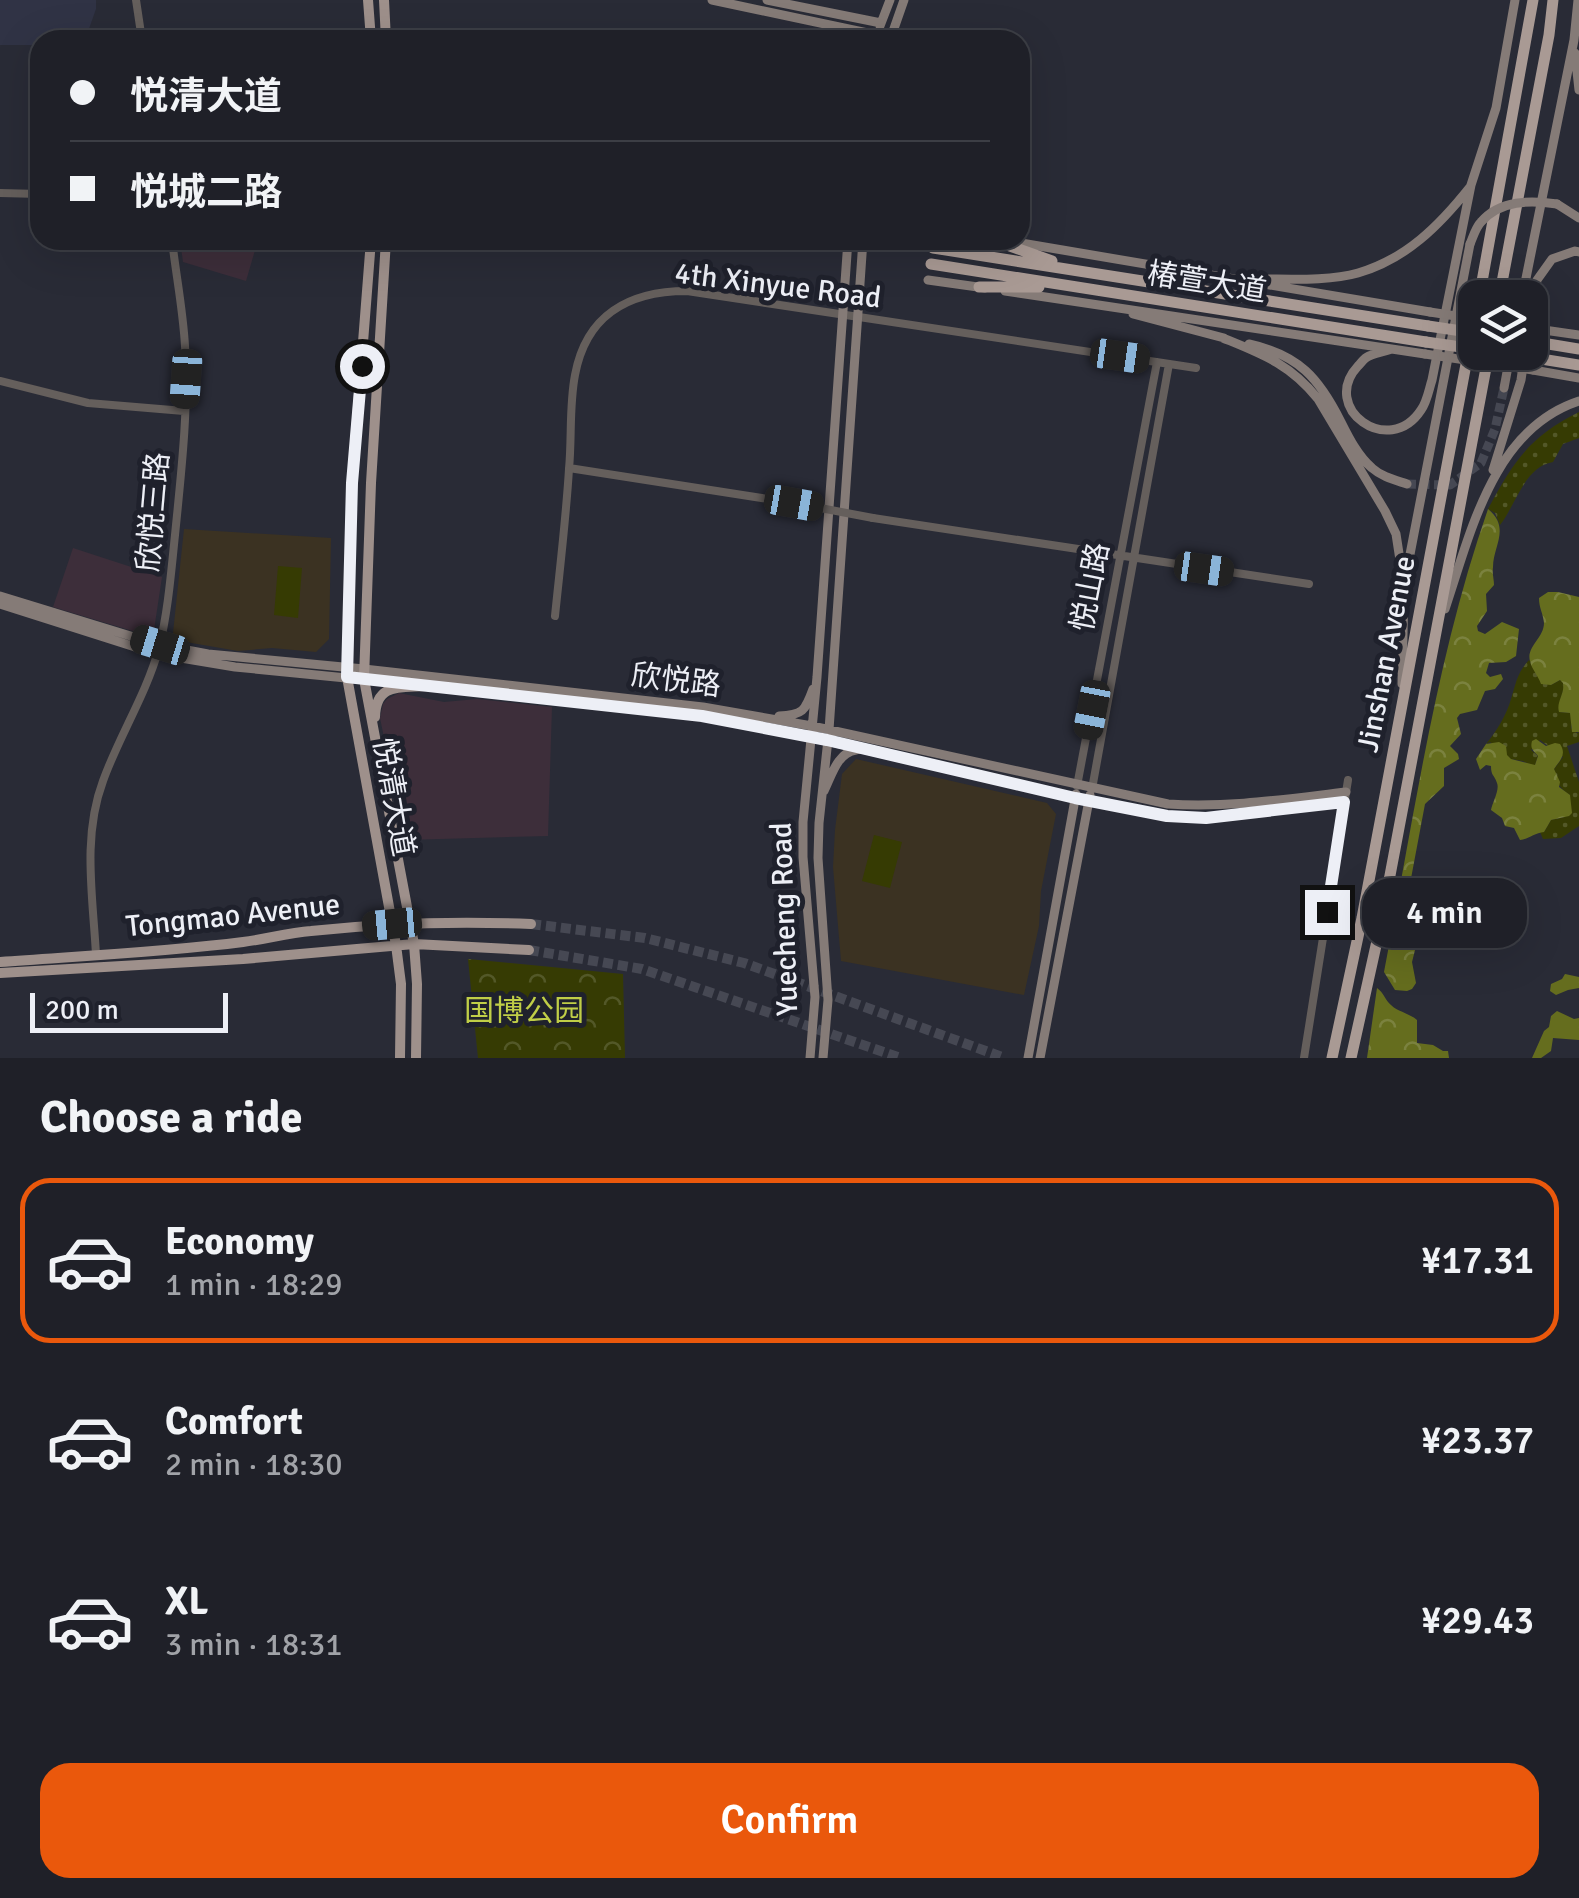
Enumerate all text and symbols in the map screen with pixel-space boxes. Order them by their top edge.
text: 悦清大道 [130,73,282,120]
text: 悦城二路 [130,169,282,216]
street label: 4th Xinyue Road [673,254,883,316]
street label: 椿萱大道 [1145,255,1269,310]
map controls [1458,280,1548,370]
button: layers [1458,280,1548,370]
car [1088,337,1152,375]
route start [340,344,385,389]
car [169,348,203,410]
street label: 欣悦三路 [130,451,177,573]
car [762,483,826,523]
street label: 悦山路 [1064,539,1117,635]
car [1172,550,1236,588]
street label: Jinshan Avenue [1349,553,1424,756]
car [127,622,193,668]
street label: 欣悦路 [629,657,723,704]
car [1072,678,1112,742]
street label: 悦清大道 [365,735,422,859]
street label: Yuecheng Road [763,822,806,1016]
callout: 4 min [1362,877,1527,947]
street label: Tongmao Avenue [124,886,342,945]
route end [1305,890,1350,935]
text: 4 min [1406,893,1483,932]
car [361,906,423,942]
scale bar [30,988,228,1032]
text: 200 m [45,993,119,1027]
park label: 国博公园 [464,993,584,1030]
text: Choose a ride [40,1090,303,1145]
icon: car [45,1216,135,1306]
text: Economy [165,1218,314,1265]
text: ¥17.31 [1421,1237,1534,1284]
text: 1 min · 18:29 [165,1265,343,1304]
icon: car [45,1396,135,1486]
text: Comfort [165,1398,303,1445]
text: ¥23.37 [1421,1417,1534,1464]
text: 2 min · 18:30 [165,1445,343,1484]
icon: car [45,1576,135,1666]
text: XL [165,1578,208,1625]
text: ¥29.43 [1421,1597,1534,1644]
text: 3 min · 18:31 [165,1625,343,1664]
button: Confirm [40,1763,1539,1878]

